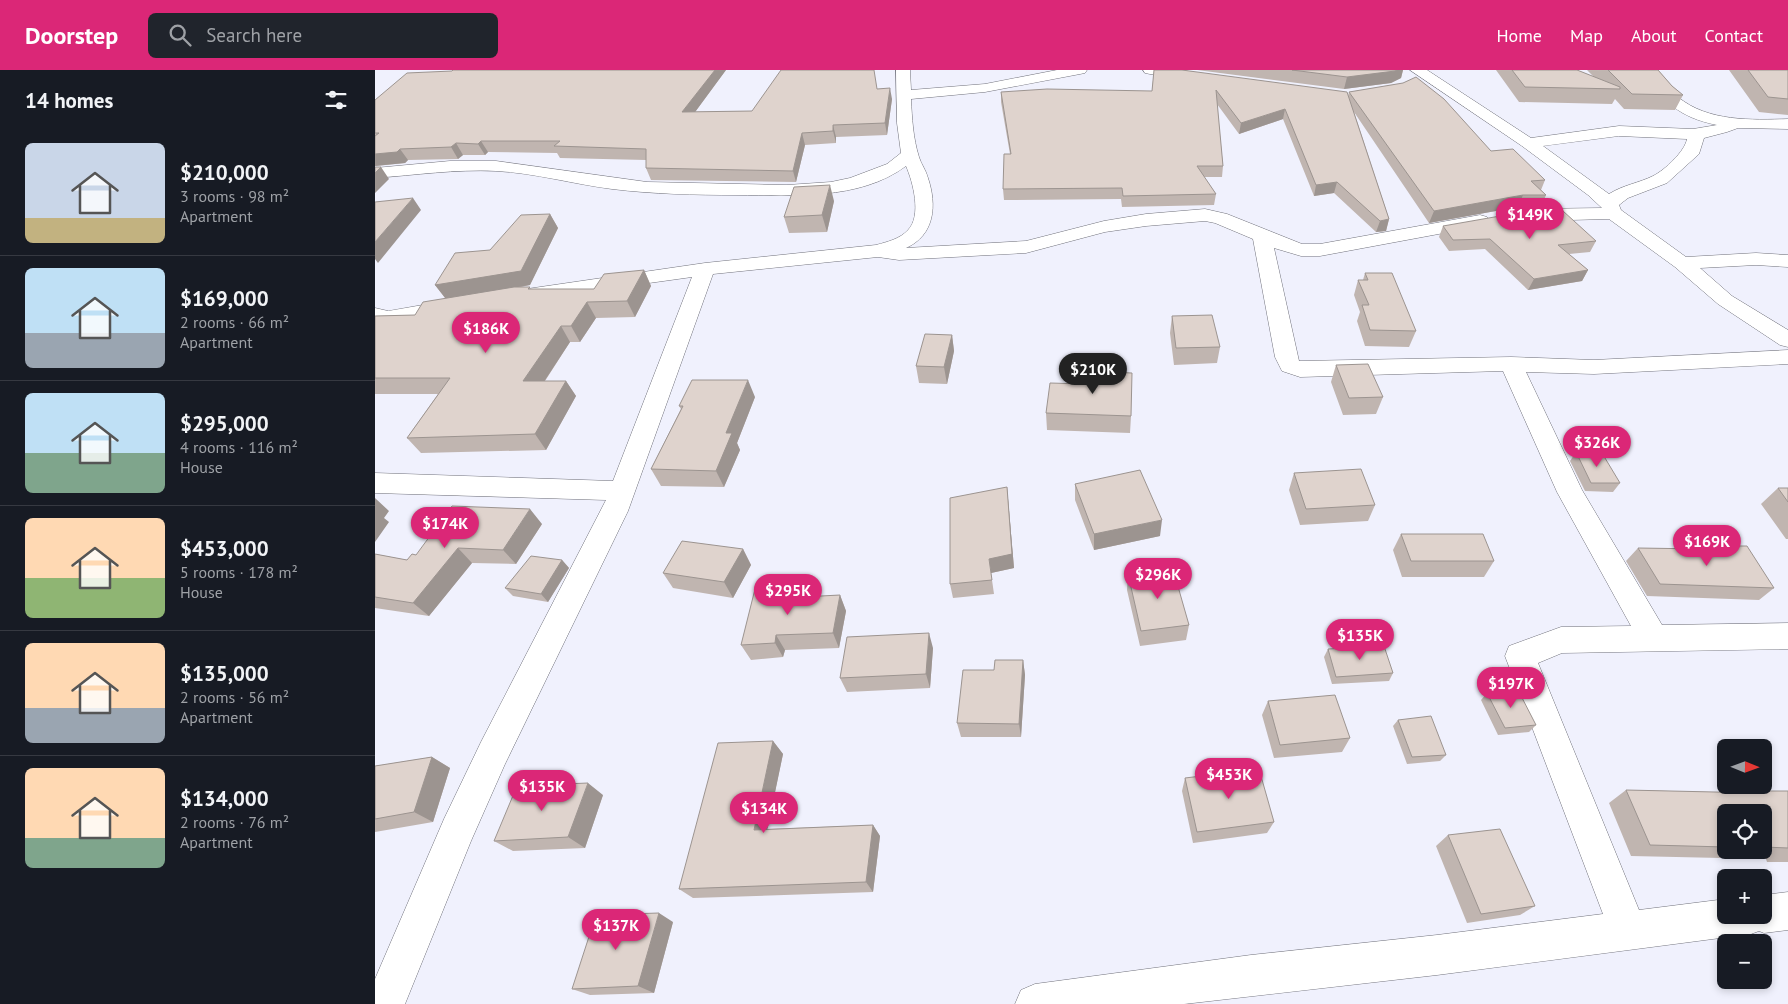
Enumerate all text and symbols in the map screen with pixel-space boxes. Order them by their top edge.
search box [148,13,498,58]
text: Doorstep [25,20,118,51]
icon: search [166,21,194,49]
text: Search here [206,23,302,47]
text: Home [1496,24,1542,47]
text: Map [1570,24,1603,47]
text: About [1631,24,1677,47]
text: Contact [1705,24,1763,47]
icon: filters [322,86,350,114]
text: 14 homes [25,87,113,114]
text: $210,000 [180,159,269,186]
icon: home [65,163,125,223]
text: 3 rooms · 98 m² [180,186,289,206]
pin: $149K [1495,198,1565,240]
text: $149K [1507,204,1553,224]
text: Apartment [180,206,253,226]
text: $169,000 [180,285,269,312]
icon: home [65,288,125,348]
text: 2 rooms · 66 m² [180,312,289,332]
pin: $186K [451,312,521,354]
text: $186K [463,318,509,338]
text: Apartment [180,332,253,352]
pin: $210K [1058,352,1128,395]
text: $210K [1070,359,1116,379]
text: $295,000 [180,410,269,437]
icon: home [65,413,125,473]
pin: $326K [1562,426,1632,468]
text: $326K [1574,432,1620,452]
text: 4 rooms · 116 m² [180,437,298,457]
text: House [180,457,223,477]
pin: $174K [410,506,480,549]
text: $174K [422,513,468,533]
pin: $169K [1672,524,1742,567]
text: $169K [1684,531,1730,551]
text: $453,000 [180,535,269,562]
icon: home [65,538,125,598]
pin: $296K [1123,558,1193,600]
text: 5 rooms · 178 m² [180,562,298,582]
text: $296K [1135,564,1181,584]
pin: $295K [753,574,823,616]
text: $295K [765,580,811,600]
text: House [180,582,223,602]
pin: $135K [1325,618,1395,661]
text: $135K [1337,625,1383,645]
text: $135,000 [180,660,269,687]
icon: home [65,663,125,723]
pin: $197K [1476,666,1546,709]
text: $197K [1488,673,1534,693]
text: 2 rooms · 56 m² [180,687,289,707]
text: Apartment [180,707,253,727]
north arrow [1717,739,1773,794]
map controls [1717,739,1772,989]
pin: $453K [1194,758,1264,800]
text: $453K [1206,764,1252,784]
pin: $135K [507,770,577,812]
text: $135K [519,776,565,796]
text: $134,000 [180,785,269,812]
icon: home [65,788,125,848]
pin: $134K [729,792,799,834]
text: $134K [741,798,787,818]
button: locate [1717,804,1772,859]
text: 2 rooms · 76 m² [180,812,289,832]
text: Apartment [180,832,253,852]
button: + [1717,869,1772,924]
pin: $137K [581,908,651,951]
text: $137K [593,915,639,935]
button: − [1717,934,1772,989]

